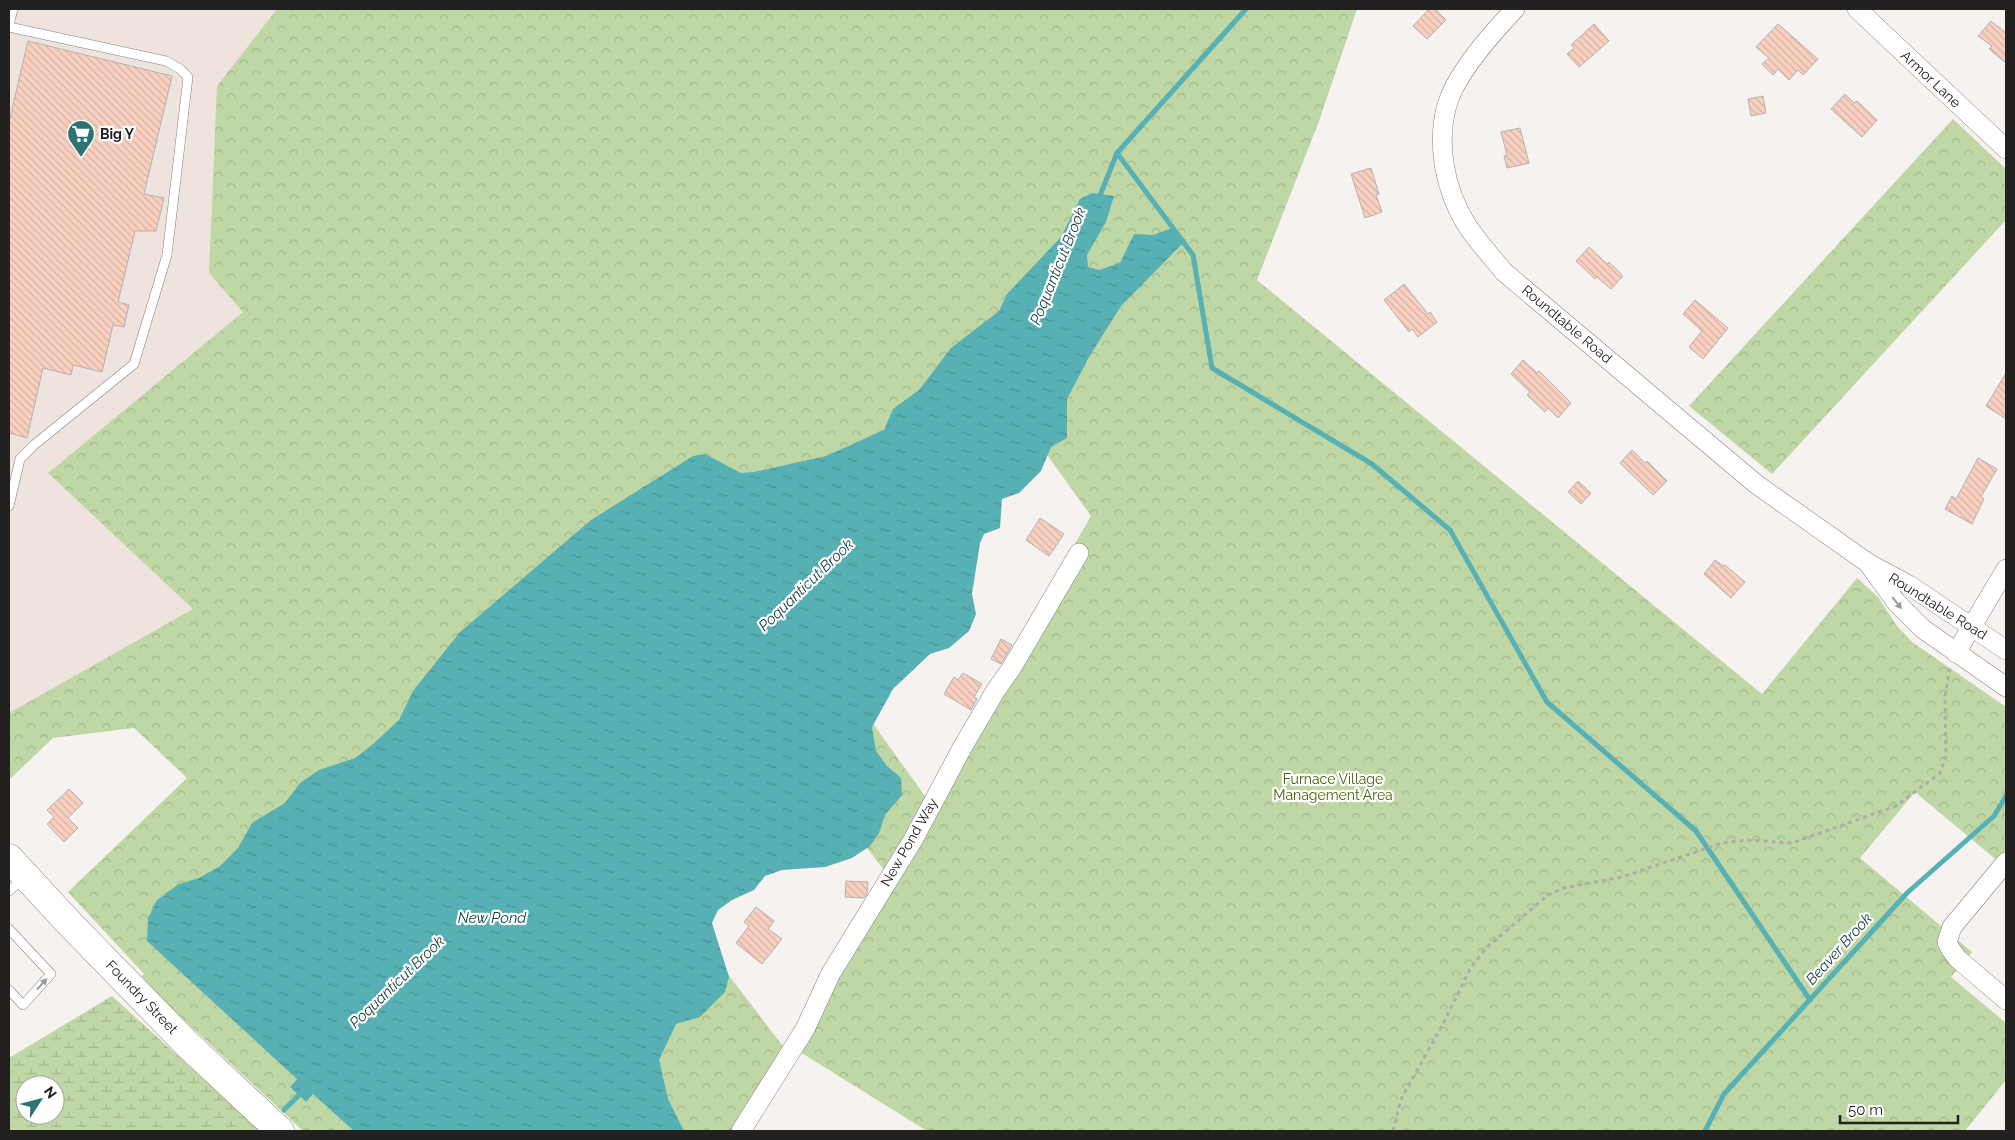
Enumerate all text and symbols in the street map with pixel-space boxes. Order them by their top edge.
street label: Armor Lane [1898,47,1964,111]
supermarket icon: Big Y [66,119,96,158]
place label: Big Y [100,126,135,142]
water label: Poquanticut Brook [1026,205,1090,327]
street label: Roundtable Road [1519,282,1615,366]
water label: Poquanticut Brook [755,535,857,635]
street label: Roundtable Road [1886,569,1990,643]
one-way arrow [1891,596,1902,609]
park label: Furnace Village Management Area [1273,771,1393,803]
street label: New Pond Way [877,795,941,889]
water label: New Pond [458,909,527,927]
water label: Beaver Brook [1802,909,1876,989]
water label: Poquanticut Brook [346,932,448,1032]
street label: Foundry Street [103,957,181,1037]
one-way arrow [36,979,48,991]
north arrow [15,1075,65,1125]
text: N [41,1083,60,1101]
scale bar [1840,1092,1958,1124]
text: 50 m [1848,1101,1883,1119]

